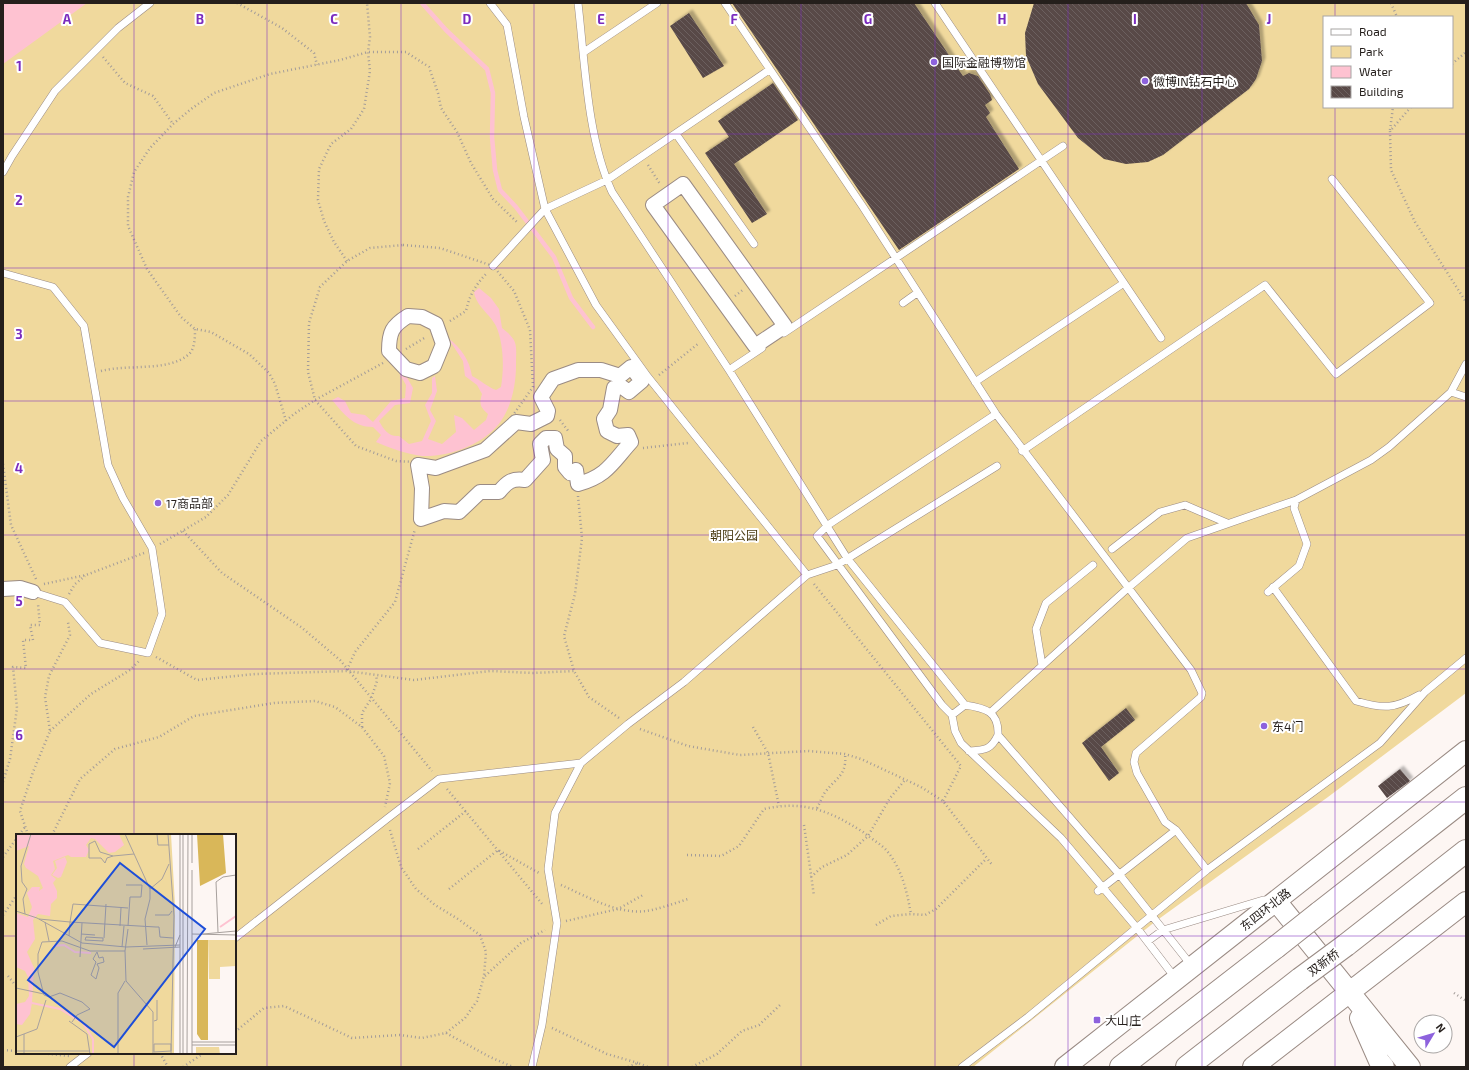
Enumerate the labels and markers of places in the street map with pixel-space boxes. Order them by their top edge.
place label: 国际金融博物馆 [942,55,1026,69]
marker: 国际金融博物馆 [929,57,939,67]
place label: 微博IN钻石中心 [1153,74,1237,88]
marker: 微博IN钻石中心 [1140,76,1150,86]
place label: 17商品部 [166,496,213,510]
marker: 17商品部 [153,498,163,508]
place label: 东4门 [1272,719,1303,733]
marker: 东4门 [1259,721,1269,731]
place label: 大山庄 [1105,1013,1141,1027]
marker: 大山庄 [1092,1015,1102,1025]

